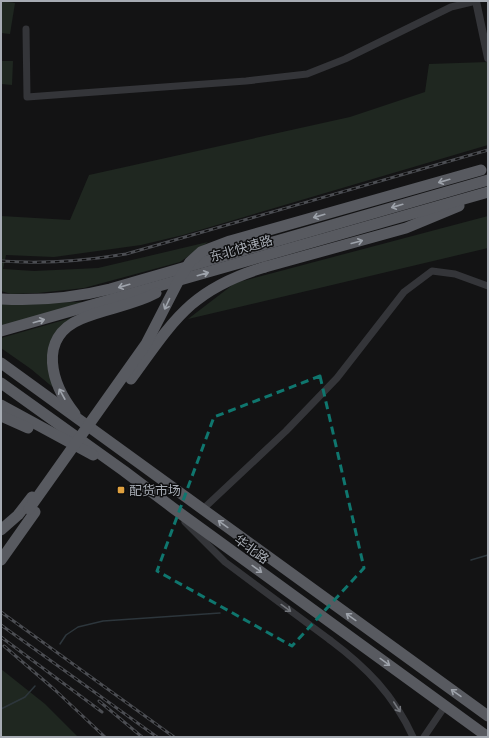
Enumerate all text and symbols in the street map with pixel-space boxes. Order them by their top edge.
one-way arrow [438,177,451,185]
one-way arrow [391,203,404,210]
one-way arrow [312,213,325,220]
street label: 东北快速路 [208,232,274,265]
one-way arrow [350,238,363,245]
one-way arrow [196,270,209,277]
one-way arrow [118,282,131,290]
one-way arrow [163,297,170,309]
one-way arrow [32,317,45,324]
one-way arrow [58,388,66,400]
place label: 配货市场 [129,483,181,498]
marker: 配货市场 [116,485,126,495]
one-way arrow [218,520,229,528]
street label: 华北路 [232,532,272,567]
one-way arrow [251,565,262,574]
one-way arrow [280,604,291,612]
one-way arrow [346,613,357,621]
one-way arrow [379,658,390,666]
one-way arrow [451,689,462,697]
one-way arrow [393,701,401,712]

